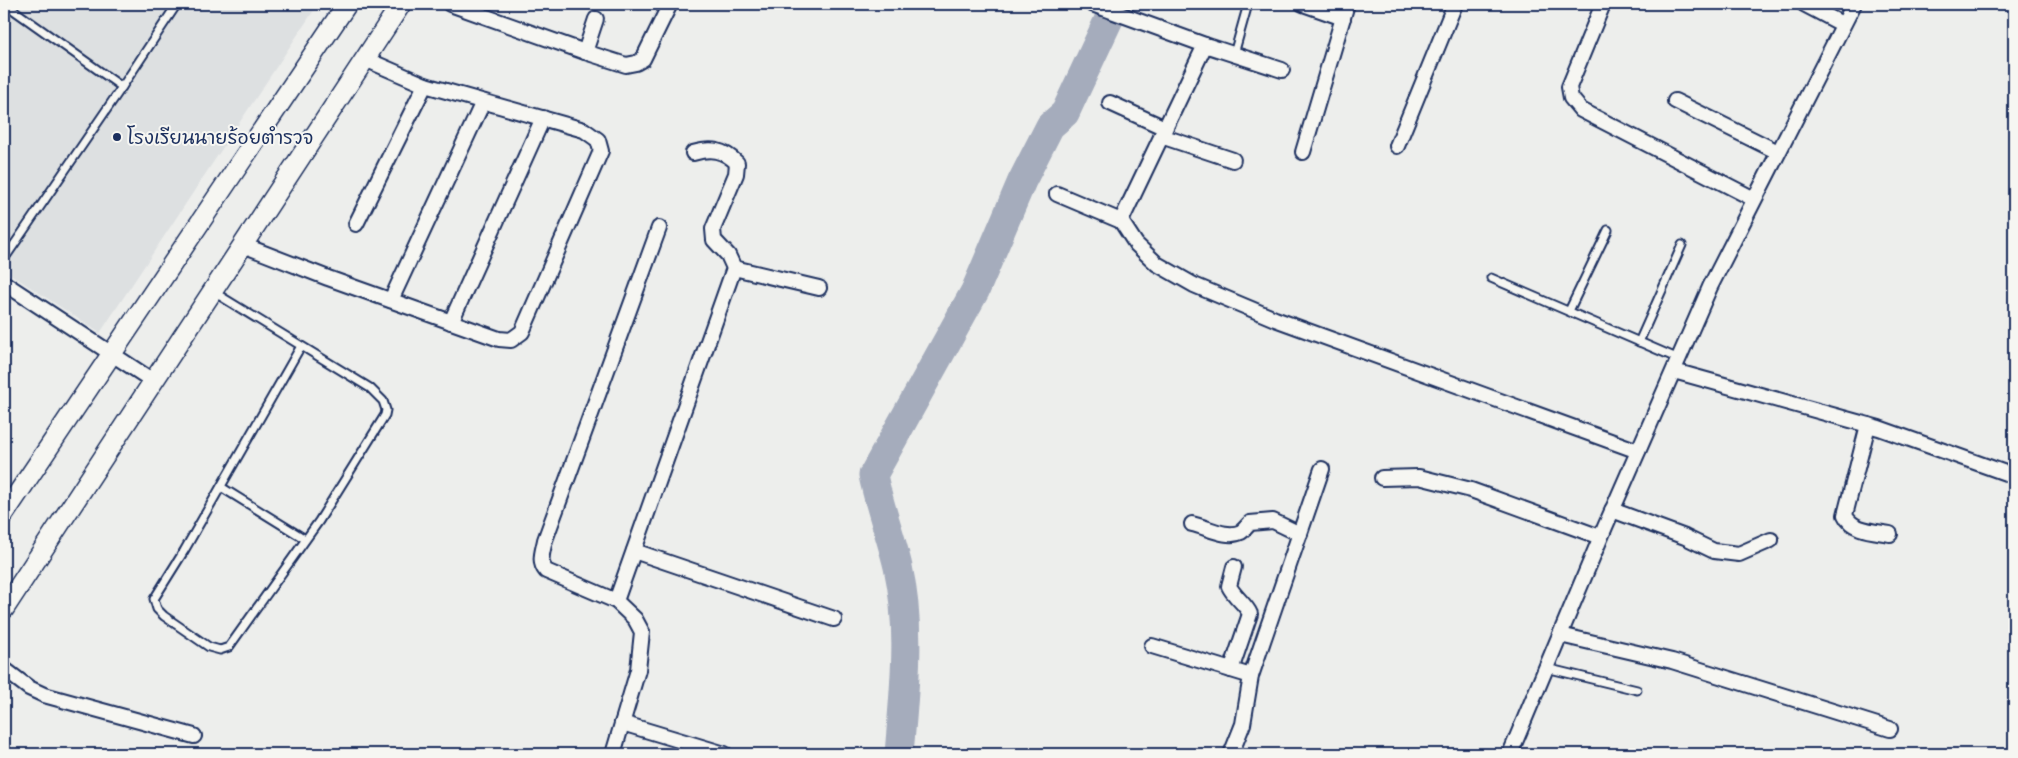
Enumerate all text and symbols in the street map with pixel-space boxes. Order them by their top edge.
place label: โรงเรียนนายร้อยตำรวจ [127,125,313,150]
marker: โรงเรียนนายร้อยตำรวจ [111,131,123,143]

